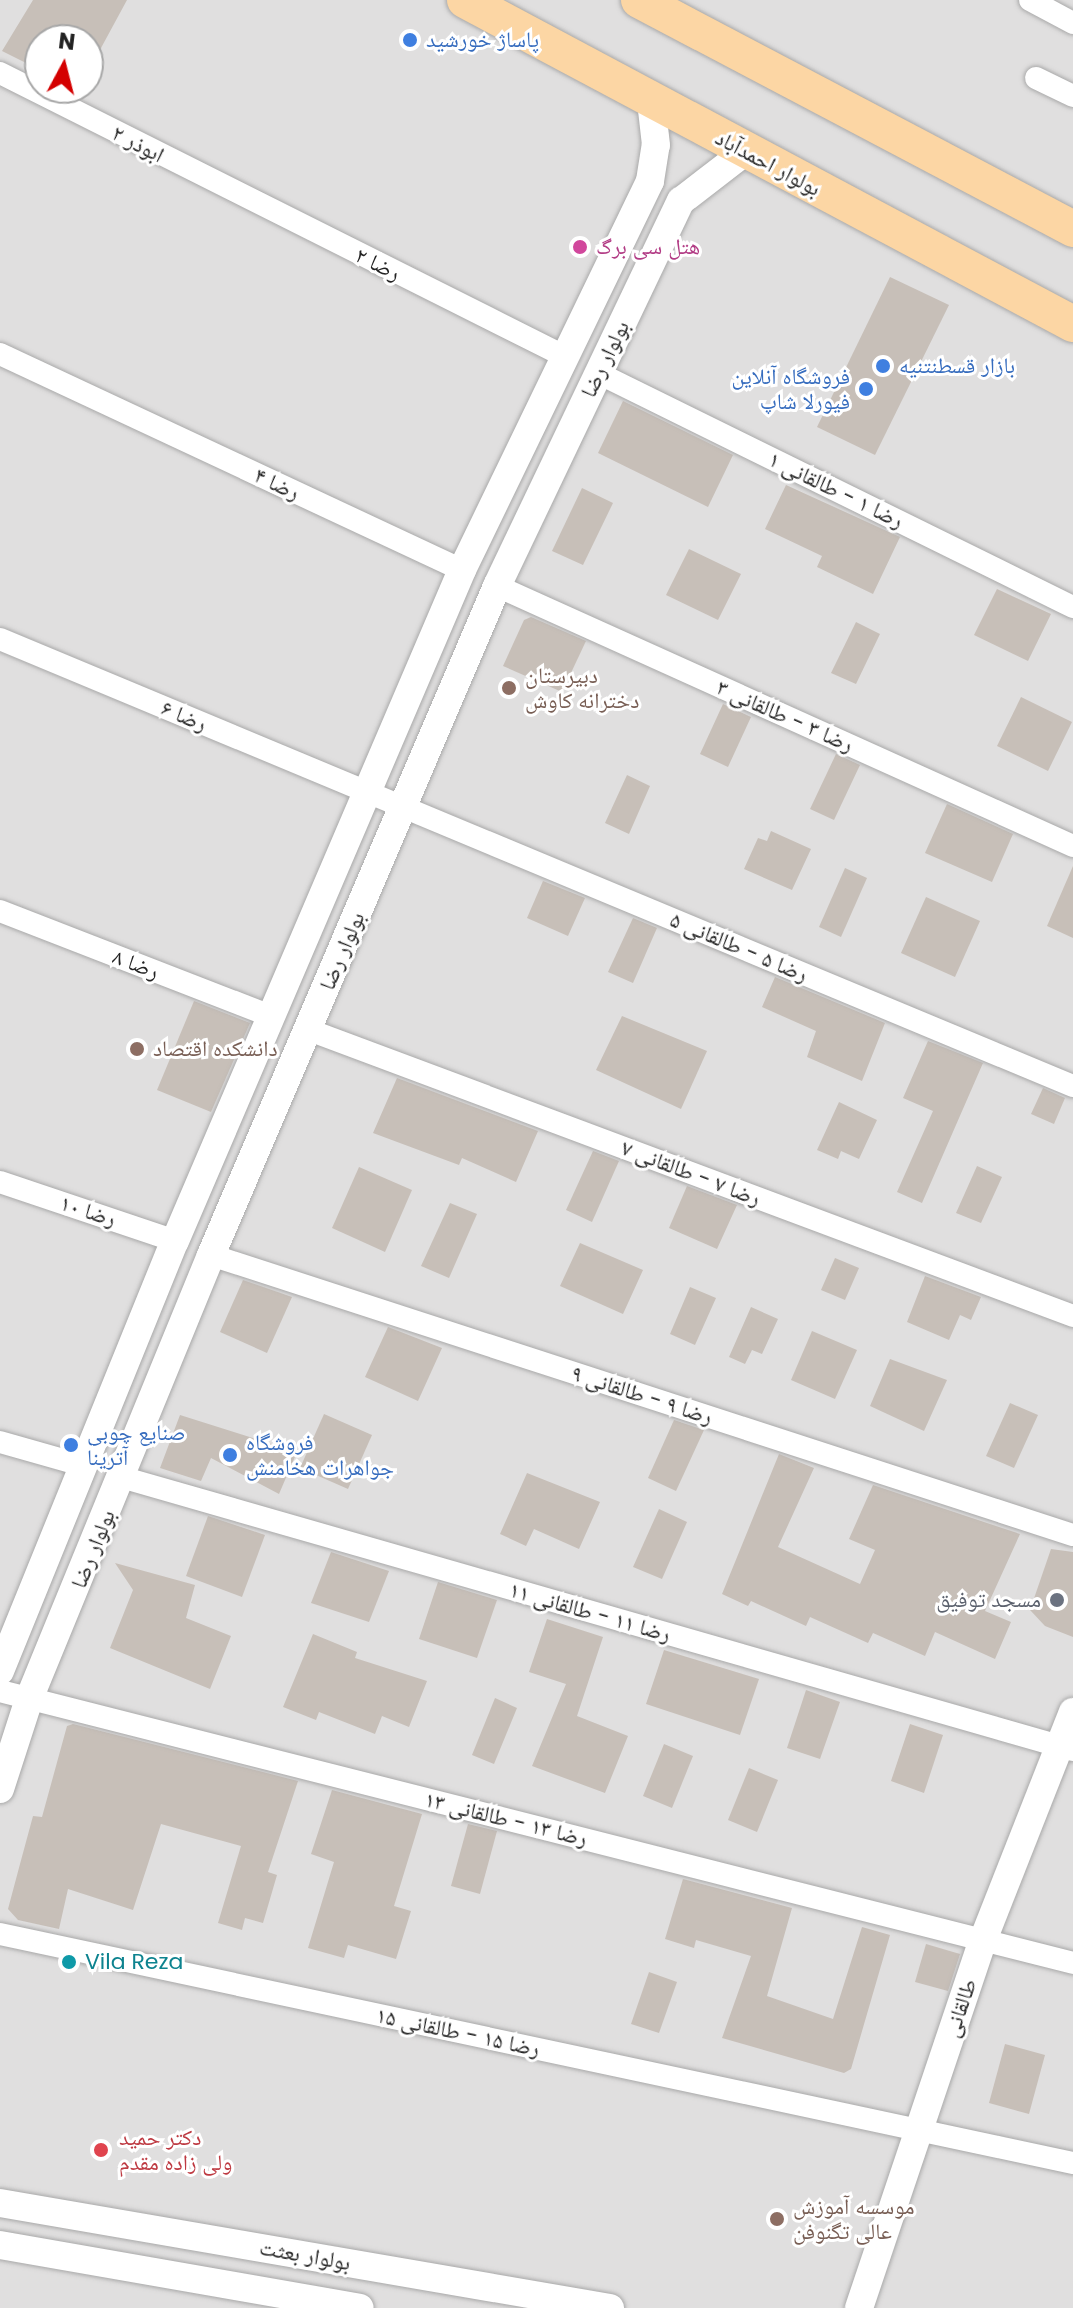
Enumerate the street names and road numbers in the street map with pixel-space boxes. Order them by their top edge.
street label: ابوذر ۲ [108,120,168,168]
street label: بولوار احمدآباد [711,124,825,202]
street label: رضا ۲ [351,242,405,286]
street label: بولوار رضا [575,316,635,402]
street label: رضا ۱ - طالقانی ۱ [764,446,908,534]
street label: رضا ۴ [250,462,304,506]
street label: رضا ۳ - طالقانی ۳ [713,674,857,758]
street label: رضا ۶ [157,695,211,737]
street label: رضا ۵ - طالقانی ۵ [666,906,812,988]
street label: بولوار رضا [314,908,370,994]
street label: رضا ۸ [109,943,163,985]
street label: رضا ۷ - طالقانی ۷ [618,1134,764,1212]
street label: رضا ۱۰ [57,1190,119,1232]
street label: رضا ۹ - طالقانی ۹ [568,1360,716,1430]
street label: بولوار رضا [65,1506,121,1592]
street label: رضا ۱۱ - طالقانی ۱۱ [506,1576,674,1648]
street label: رضا ۱۳ - طالقانی ۱۳ [422,1786,590,1852]
street label: طالقانی [938,1975,982,2041]
street label: رضا ۱۵ - طالقانی ۱۵ [374,2002,542,2062]
street label: بولوار بعثت [257,2234,353,2276]

